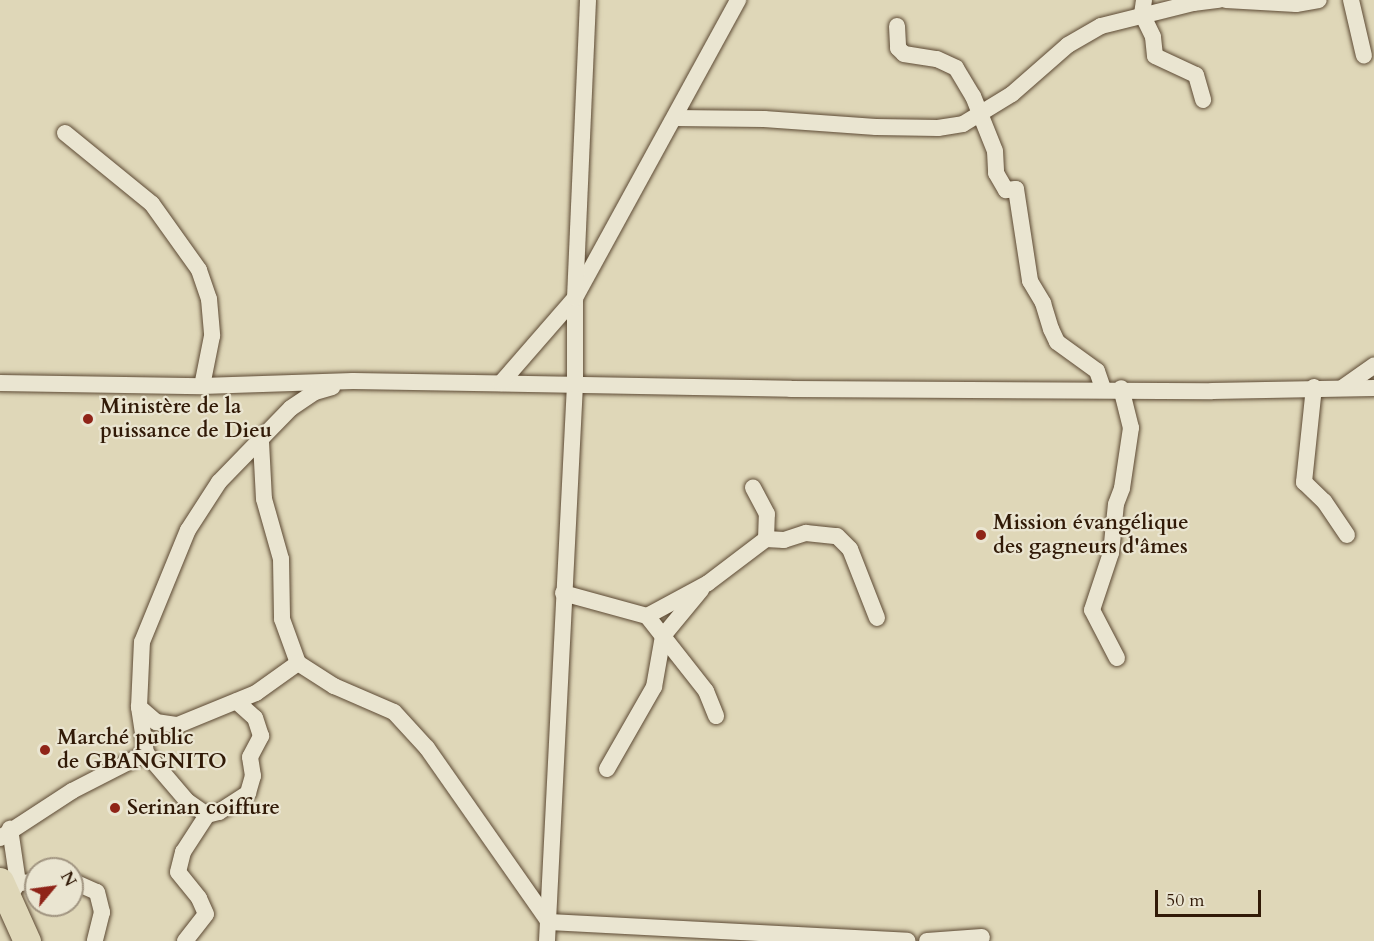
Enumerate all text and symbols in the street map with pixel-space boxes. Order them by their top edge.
place label: Ministère de la puissance de Dieu [100,394,272,444]
marker: Ministère de la puissance de Dieu [81,412,95,426]
place label: Mission évangélique des gagneurs d'âmes [993,510,1189,560]
marker: Mission évangélique des gagneurs d'âmes [974,528,988,542]
place label: Marché public de GBANGNITO [57,725,227,775]
marker: Marché public de GBANGNITO [38,743,52,757]
place label: Serinan coiffure [127,795,280,821]
marker: Serinan coiffure [108,801,122,815]
north arrow [24,857,84,917]
text: N [55,868,81,891]
scale bar [1158,878,1264,916]
text: 50 m [1166,888,1205,913]

